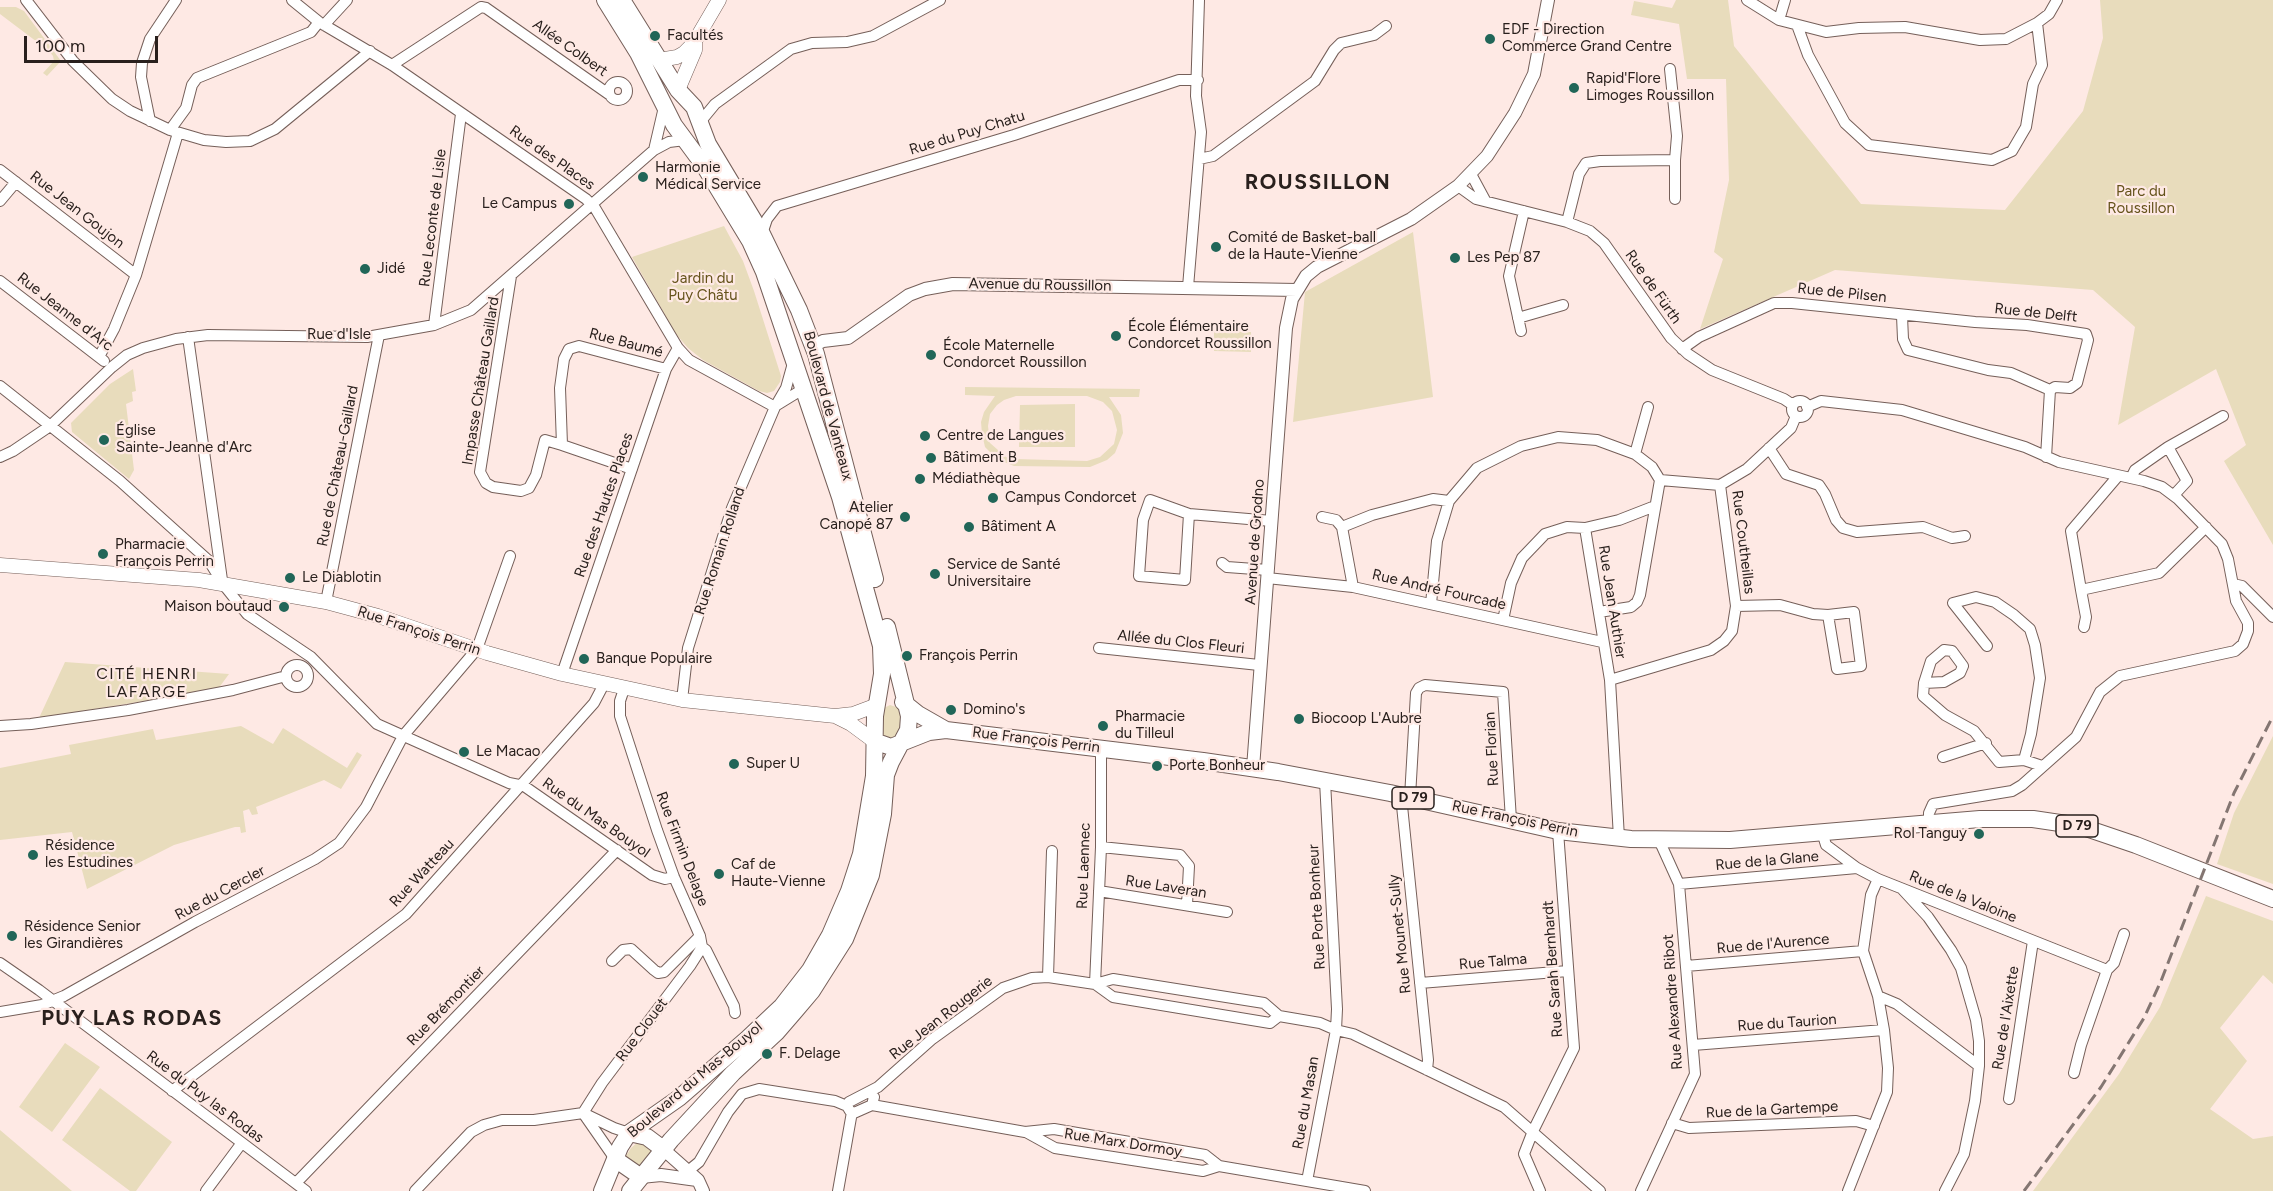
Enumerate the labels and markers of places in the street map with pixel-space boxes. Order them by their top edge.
place label: EDF - Direction Commerce Grand Centre [1502,21,1672,56]
place label: Facultés [667,27,723,45]
marker: Facultés [648,29,662,43]
marker: EDF - Direction Commerce Grand Centre [1483,32,1497,46]
place label: Rapid'Flore Limoges Roussillon [1586,70,1714,105]
marker: Rapid'Flore Limoges Roussillon [1567,81,1581,95]
place label: Harmonie Médical Service [655,159,761,194]
marker: Harmonie Médical Service [636,170,650,184]
place label: Le Campus [482,195,557,213]
marker: Le Campus [562,197,576,211]
place label: Comité de Basket-ball de la Haute-Vienne [1228,229,1376,264]
marker: Comité de Basket-ball de la Haute-Vienne [1209,240,1223,254]
place label: Les Pep 87 [1467,249,1540,267]
marker: Les Pep 87 [1448,251,1462,265]
place label: Jidé [377,260,405,278]
marker: Jidé [358,262,372,276]
place label: École Élémentaire Condorcet Roussillon [1128,318,1272,353]
marker: École Élémentaire Condorcet Roussillon [1109,329,1123,343]
place label: École Maternelle Condorcet Roussillon [943,337,1087,372]
marker: École Maternelle Condorcet Roussillon [924,348,938,362]
place label: Église Sainte-Jeanne d'Arc [116,422,252,457]
place label: Centre de Langues [937,427,1064,445]
marker: Centre de Langues [918,429,932,443]
marker: Église Sainte-Jeanne d'Arc [97,433,111,447]
place label: Bâtiment B [943,449,1017,467]
marker: Bâtiment B [924,451,938,465]
place label: Médiathèque [932,470,1020,488]
marker: Médiathèque [913,472,927,486]
place label: Campus Condorcet [1005,489,1137,507]
marker: Campus Condorcet [986,491,1000,505]
place label: Atelier Canopé 87 [819,499,893,534]
marker: Atelier Canopé 87 [898,510,912,524]
place label: Bâtiment A [981,518,1056,536]
marker: Bâtiment A [962,520,976,534]
place label: Pharmacie François Perrin [115,536,214,571]
marker: Pharmacie François Perrin [96,547,110,561]
place label: Service de Santé Universitaire [947,556,1061,591]
marker: Service de Santé Universitaire [928,567,942,581]
place label: Le Diablotin [302,569,381,587]
marker: Le Diablotin [283,571,297,585]
place label: Maison boutaud [164,598,272,616]
marker: Maison boutaud [277,600,291,614]
place label: François Perrin [919,647,1018,665]
marker: François Perrin [900,649,914,663]
place label: Banque Populaire [596,650,712,668]
marker: Banque Populaire [577,652,591,666]
place label: Domino's [963,701,1025,719]
marker: Domino's [944,703,958,717]
place label: Pharmacie du Tilleul [1115,708,1185,743]
place label: Biocoop L'Aubre [1311,710,1422,728]
marker: Biocoop L'Aubre [1292,712,1306,726]
marker: Pharmacie du Tilleul [1096,719,1110,733]
place label: Le Macao [476,743,540,761]
marker: Le Macao [457,745,471,759]
place label: Super U [746,755,800,773]
marker: Super U [727,757,741,771]
place label: Porte Bonheur [1169,757,1265,775]
marker: Porte Bonheur [1150,759,1164,773]
place label: Rol Tanguy [1893,825,1967,843]
marker: Rol Tanguy [1972,827,1986,841]
place label: Résidence les Estudines [45,837,133,872]
marker: Résidence les Estudines [26,848,40,862]
place label: Caf de Haute-Vienne [731,856,825,891]
marker: Caf de Haute-Vienne [712,867,726,881]
place label: Résidence Senior les Girandières [24,918,140,953]
marker: Résidence Senior les Girandières [5,929,19,943]
place label: F. Delage [779,1045,840,1063]
marker: F. Delage [760,1047,774,1061]

